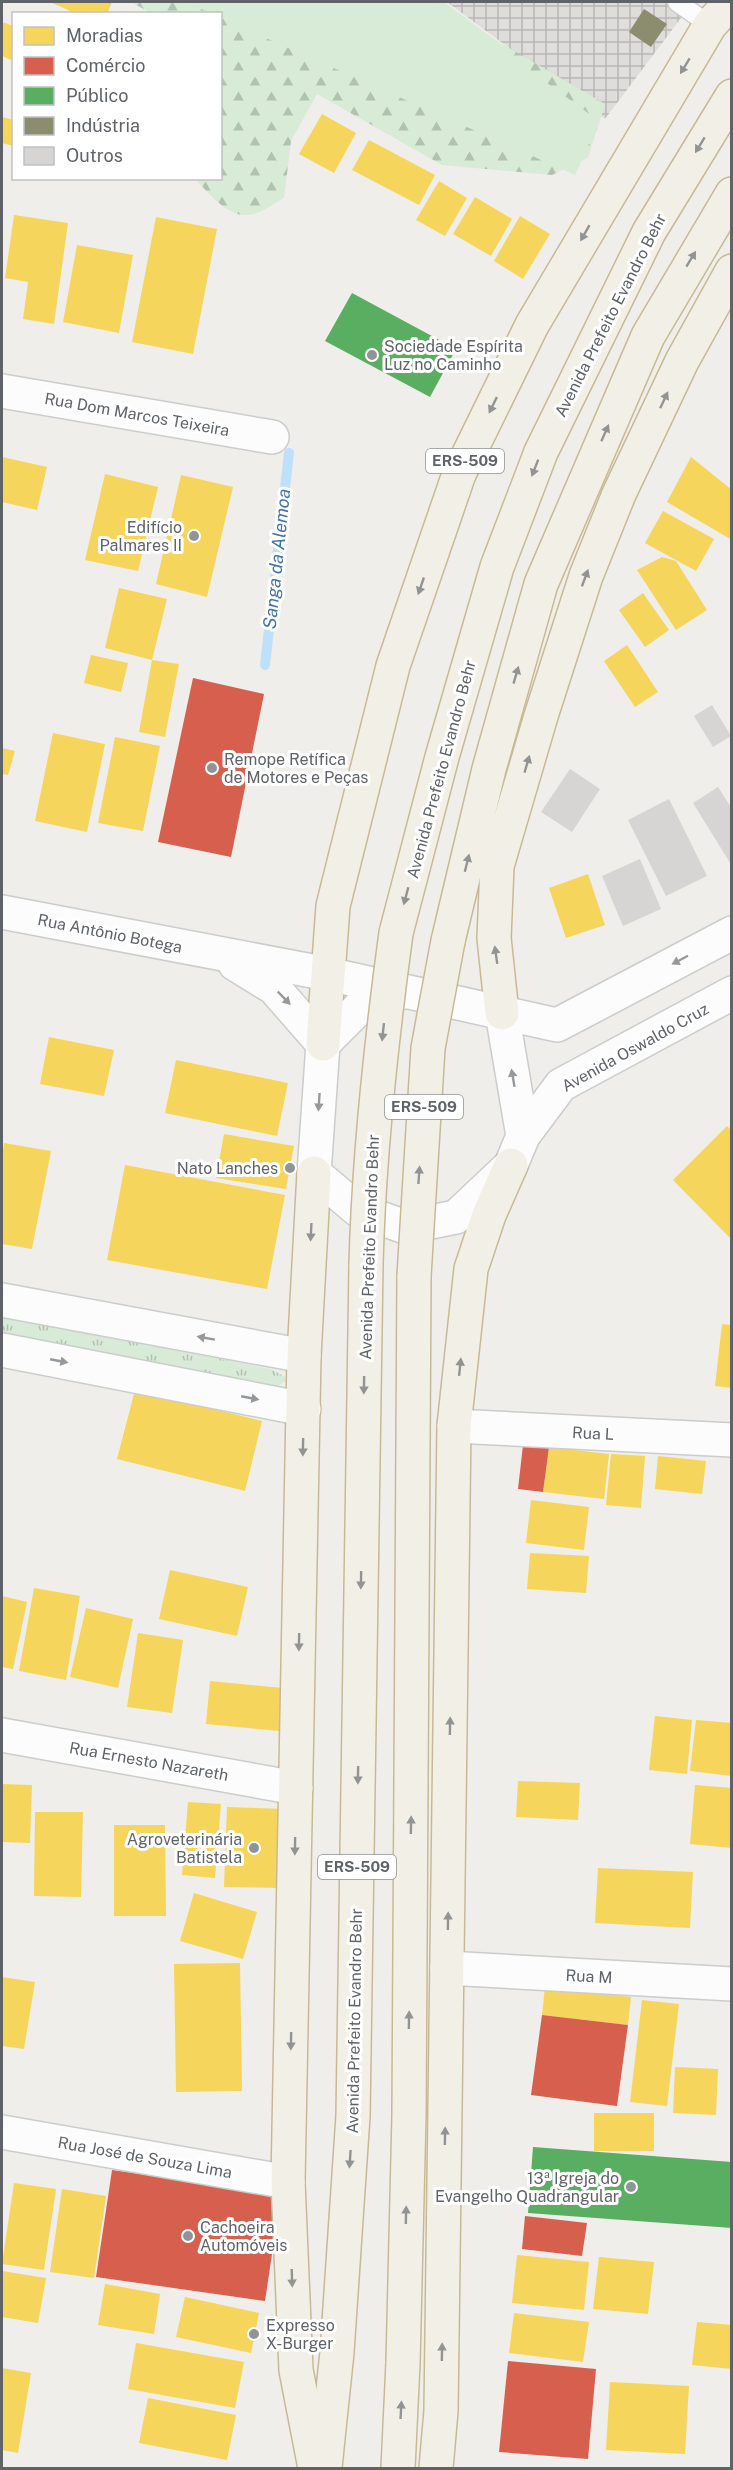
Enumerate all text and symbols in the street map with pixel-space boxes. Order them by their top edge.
legend [12,12,222,180]
text: Moradias [66,25,143,46]
text: Comércio [66,55,146,76]
one-way arrow [680,58,691,74]
text: Público [66,85,128,106]
text: Indústria [66,115,140,136]
one-way arrow [695,137,706,153]
text: Outros [66,145,123,166]
street label: Avenida Prefeito Evandro Behr [551,210,670,420]
one-way arrow [580,225,590,242]
one-way arrow [686,251,697,267]
place label: Sociedade Espírita Luz no Caminho [384,337,523,374]
marker: Sociedade Espírita Luz no Caminho [365,348,379,362]
street label: Rua Dom Marcos Teixeira [43,389,231,440]
one-way arrow [660,391,669,408]
one-way arrow [488,396,497,413]
one-way arrow [600,424,610,442]
road number: ERS-509 [426,449,504,473]
one-way arrow [530,459,539,477]
water label: Sanga da Alemoa [259,488,294,630]
place label: Edifício Palmares II [100,518,182,555]
marker: Edifício Palmares II [187,529,201,543]
one-way arrow [581,569,591,587]
one-way arrow [416,577,425,595]
street label: Avenida Prefeito Evandro Behr [403,658,480,881]
one-way arrow [512,666,521,684]
place label: Remope Retífica de Motores e Peças [224,750,368,787]
one-way arrow [523,755,532,773]
marker: Remope Retífica de Motores e Peças [205,761,219,775]
one-way arrow [462,854,472,873]
one-way arrow [401,887,410,905]
street label: Rua Antônio Botega [36,910,184,957]
one-way arrow [491,945,500,964]
one-way arrow [671,955,688,965]
one-way arrow [276,990,290,1004]
street label: Avenida Oswaldo Cruz [559,999,712,1096]
one-way arrow [378,1023,388,1042]
one-way arrow [509,1069,518,1088]
one-way arrow [314,1093,324,1112]
road number: ERS-509 [385,1095,463,1119]
street label: Avenida Prefeito Evandro Behr [356,1134,383,1360]
place label: Nato Lanches [177,1159,278,1178]
marker: Nato Lanches [283,1161,297,1175]
one-way arrow [414,1166,423,1185]
one-way arrow [307,1222,316,1241]
one-way arrow [196,1333,215,1342]
one-way arrow [50,1357,69,1366]
one-way arrow [456,1358,465,1377]
one-way arrow [359,1376,369,1395]
one-way arrow [241,1394,260,1403]
street label: Rua L [572,1423,614,1444]
one-way arrow [299,1438,308,1457]
one-way arrow [356,1571,366,1590]
one-way arrow [294,1633,304,1652]
one-way arrow [445,1716,455,1735]
street label: Rua Ernesto Nazareth [68,1738,230,1785]
one-way arrow [353,1766,363,1785]
one-way arrow [406,1816,416,1835]
place label: Agroveterinária Batistela [127,1830,242,1867]
one-way arrow [290,1837,300,1856]
marker: Agroveterinária Batistela [247,1841,261,1855]
road number: ERS-509 [318,1855,396,1879]
street label: Avenida Prefeito Evandro Behr [343,1908,366,2134]
one-way arrow [443,1911,452,1930]
street label: Rua M [565,1966,613,1987]
one-way arrow [405,2011,414,2030]
one-way arrow [286,2032,296,2051]
one-way arrow [440,2127,450,2146]
street label: Rua José de Souza Lima [56,2133,233,2182]
one-way arrow [345,2149,355,2168]
place label: 13ª Igreja do Evangelho Quadrangular [435,2169,619,2206]
marker: 13ª Igreja do Evangelho Quadrangular [624,2180,638,2194]
one-way arrow [402,2206,411,2225]
place label: Cachoeira Automóveis [200,2218,287,2255]
marker: Cachoeira Automóveis [181,2229,195,2243]
one-way arrow [288,2269,297,2288]
place label: Expresso X-Burger [266,2316,335,2353]
marker: Expresso X-Burger [247,2327,261,2341]
one-way arrow [437,2343,447,2362]
one-way arrow [396,2401,405,2420]

